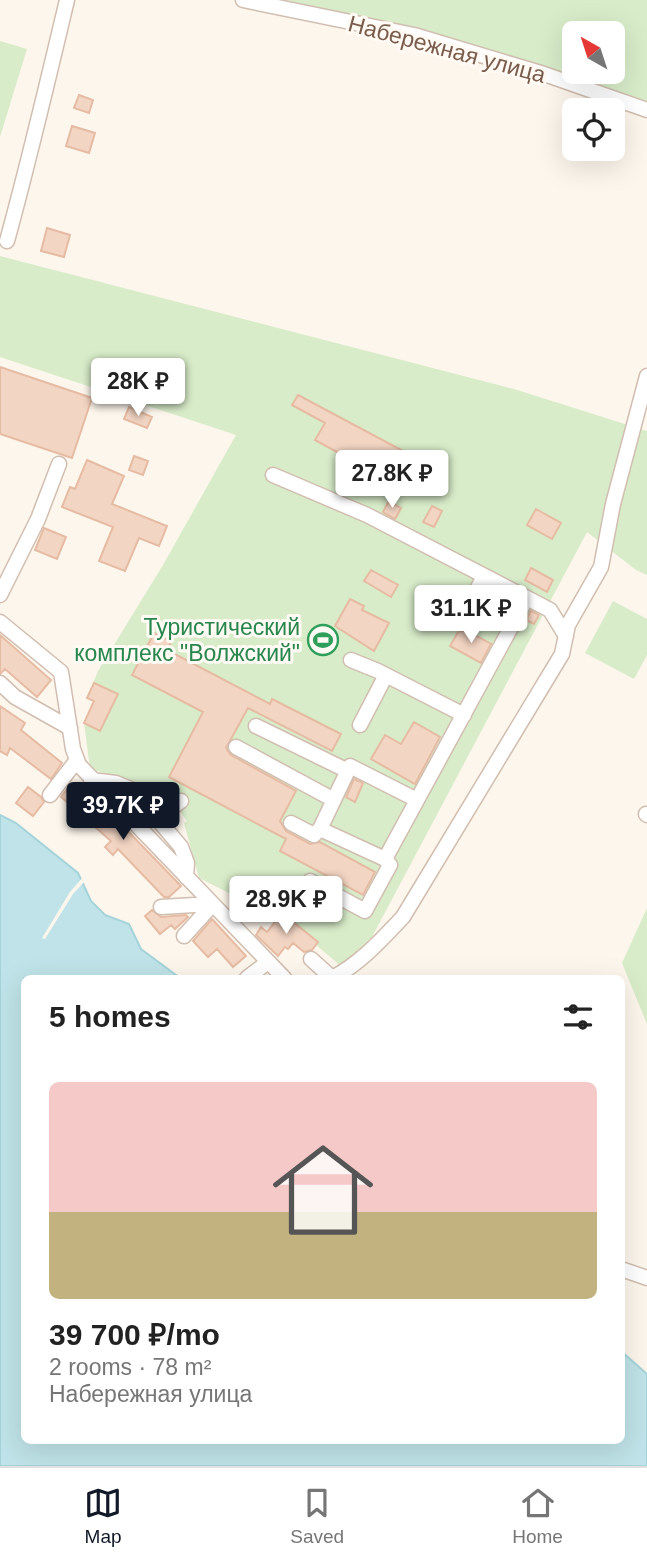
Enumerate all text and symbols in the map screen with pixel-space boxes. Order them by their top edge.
street label: Набережная улица [345,10,549,88]
north arrow [562,21,625,84]
map controls [562,21,625,161]
button: locate [562,98,625,161]
pin: 28K ₽ [89,358,187,418]
text: 28K ₽ [107,368,169,394]
pin: 27.8K ₽ [327,450,457,510]
text: 27.8K ₽ [351,460,433,486]
pin: 31.1K ₽ [406,586,536,645]
text: 31.1K ₽ [430,595,512,621]
place label: Туристический комплекс "Волжский" [74,614,300,666]
sports icon: Туристический комплекс "Волжский" [306,623,340,657]
pin: 39.7K ₽ [58,782,188,842]
text: 39.7K ₽ [82,792,164,818]
pin: 28.9K ₽ [221,876,351,936]
text: 28.9K ₽ [245,886,327,912]
icon: filters [559,998,597,1036]
text: 5 homes [49,1000,171,1033]
icon: home [260,1127,386,1253]
text: 39 700 ₽/mo [49,1318,220,1351]
text: 2 rooms · 78 m² [49,1354,211,1380]
text: Набережная улица [49,1381,252,1407]
tab: Map [84,1484,122,1548]
tab: Saved [290,1484,344,1548]
tab: Home [512,1484,563,1548]

